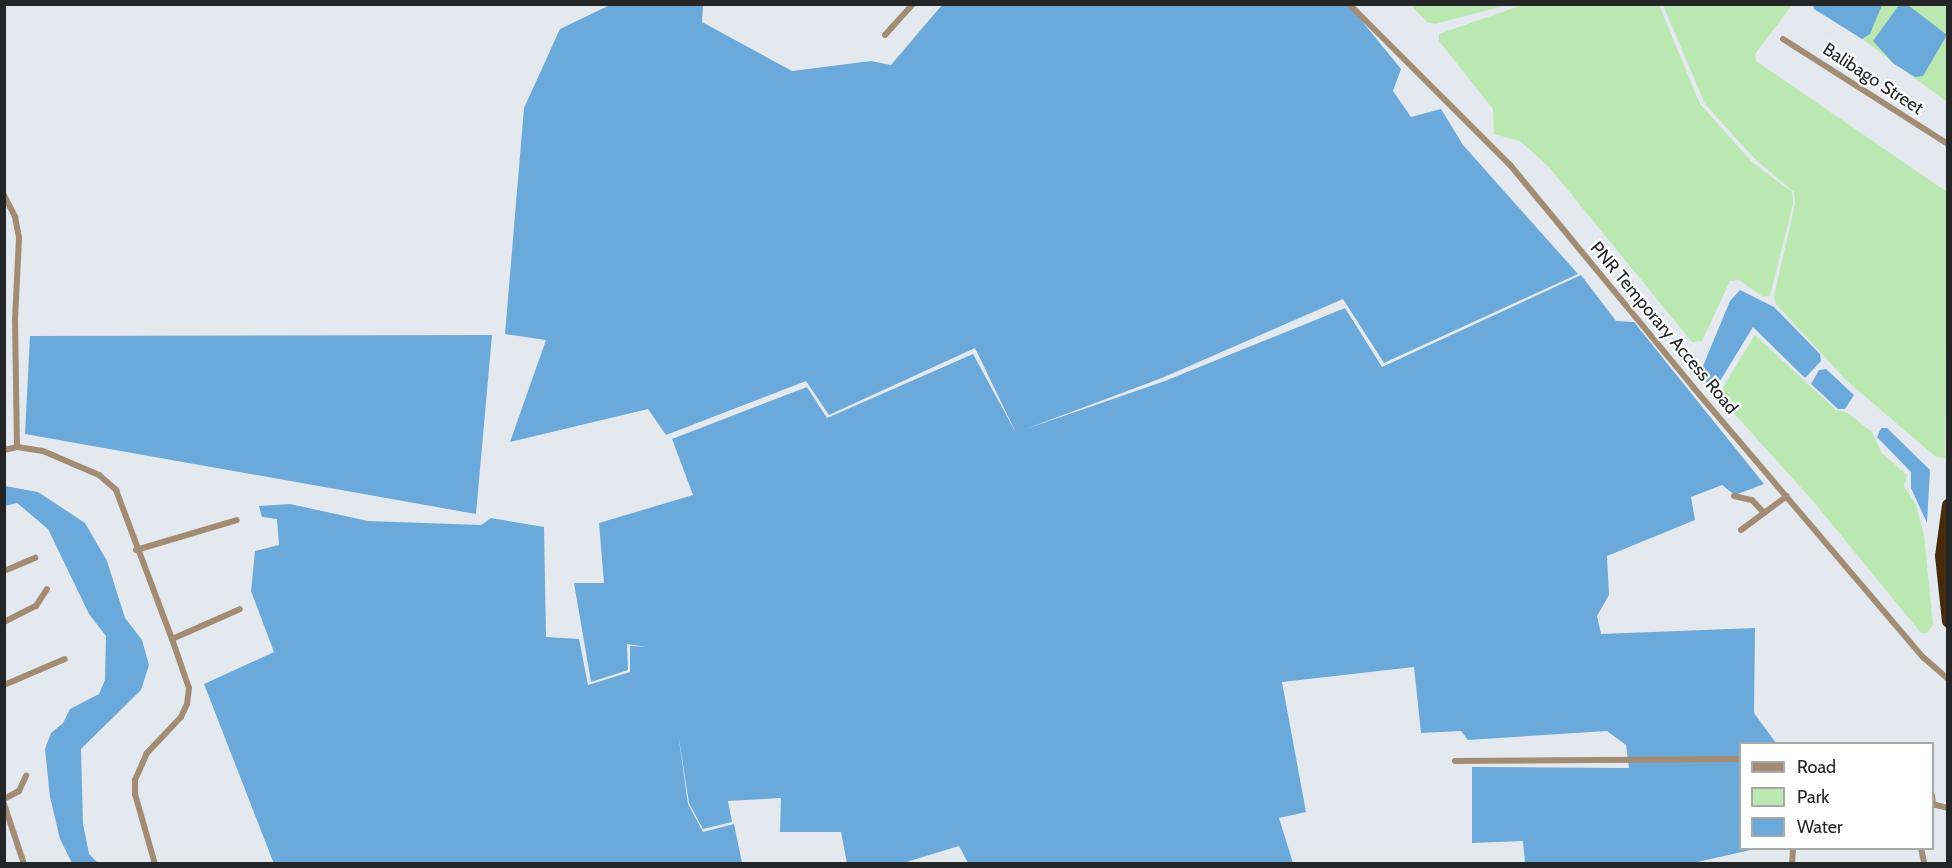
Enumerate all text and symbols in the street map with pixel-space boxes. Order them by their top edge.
street label: Balibago Street [1819,39,1927,119]
street label: PNR Temporary Access Road [1586,237,1742,419]
legend [1739,742,1934,850]
text: Road [1797,756,1836,778]
text: Park [1797,786,1829,808]
text: Water [1797,816,1843,838]

